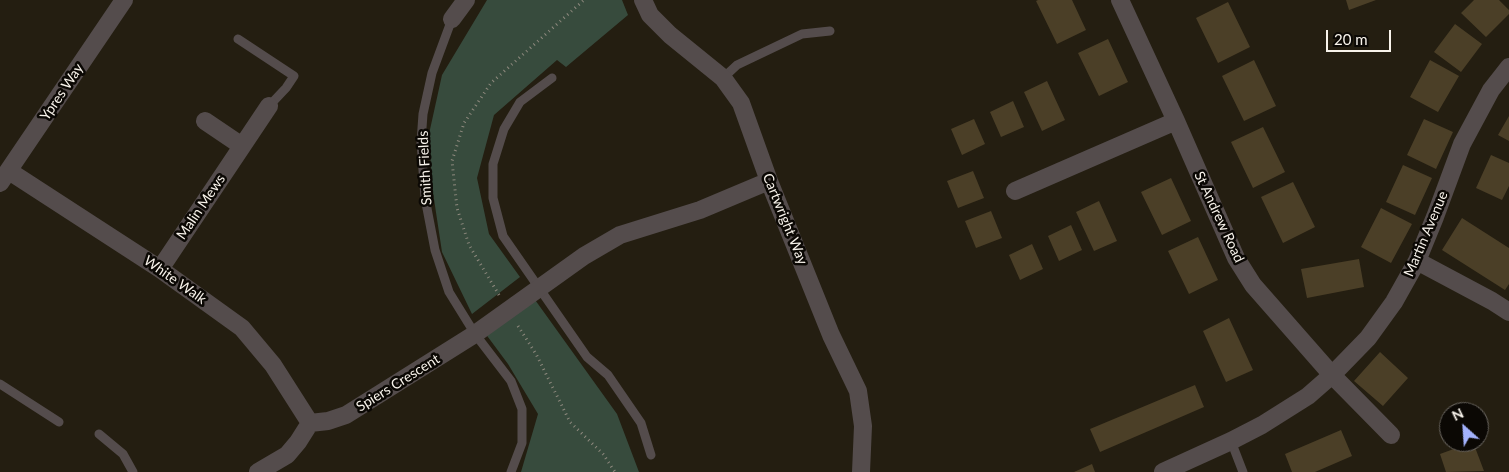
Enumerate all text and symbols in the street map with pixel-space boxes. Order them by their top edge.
scale bar [1329,20,1394,52]
text: 20 m [1334,30,1368,48]
street label: Ypres Way [37,60,87,124]
street label: Smith Fields [415,130,435,206]
street label: St Andrew Road [1191,169,1247,265]
street label: Malin Mews [173,171,229,243]
street label: Cartwright Way [759,171,811,267]
street label: Martin Avenue [1400,189,1452,279]
street label: White Walk [140,252,210,308]
street label: Spiers Crescent [353,351,443,415]
north arrow [1439,402,1489,452]
text: N [1449,404,1466,424]

